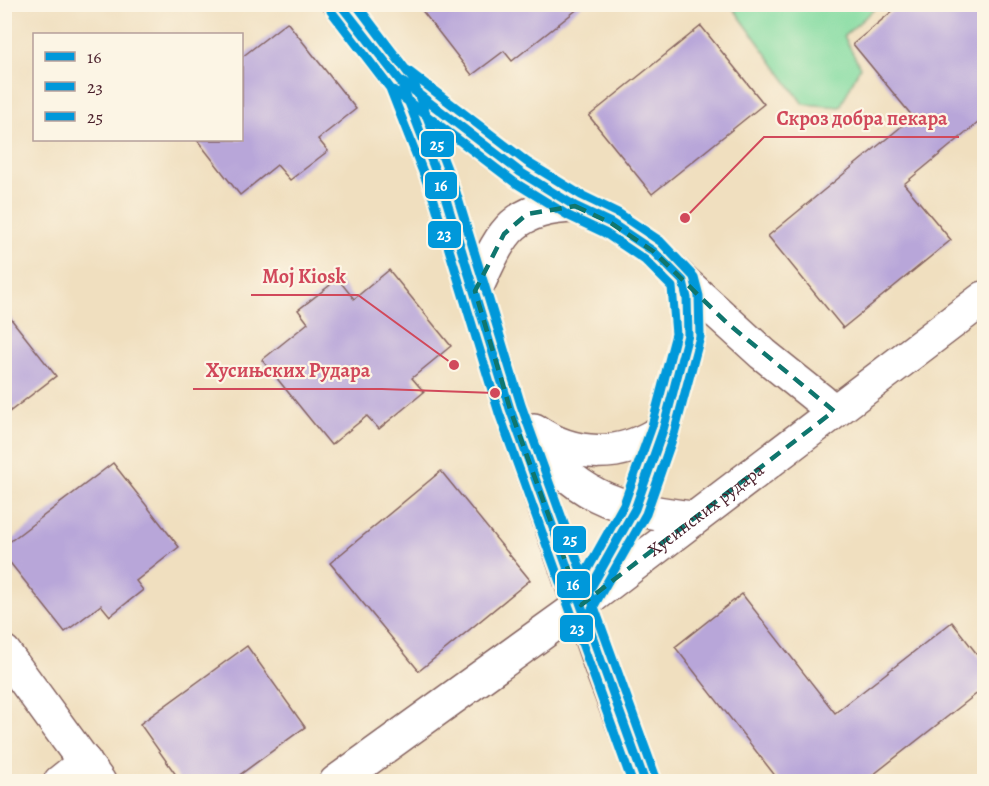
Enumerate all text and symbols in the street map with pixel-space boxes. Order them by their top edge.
legend [33,33,243,141]
text: 16 [87,45,101,69]
text: 23 [87,75,103,99]
callout: Скроз добра пекара [764,99,959,137]
text: 25 [87,105,103,129]
text: Скроз добра пекара [776,105,948,132]
line badge: 25 [420,130,455,158]
text: 25 [430,134,444,156]
line badge: 16 [424,171,458,200]
text: 16 [434,175,448,197]
line badge: 23 [427,220,462,249]
text: 23 [437,224,451,246]
callout: Moj Kiosk [251,257,358,295]
text: Moj Kiosk [262,263,346,290]
callout: Хусињских Рудара [193,351,382,389]
text: Хусињских Рудара [206,357,371,384]
street label: Хусинских рудара [643,458,769,562]
line badge: 25 [552,525,587,554]
text: 25 [563,529,577,551]
line badge: 16 [556,570,591,599]
text: 16 [566,574,580,596]
line badge: 23 [559,614,594,643]
text: 23 [570,618,584,640]

